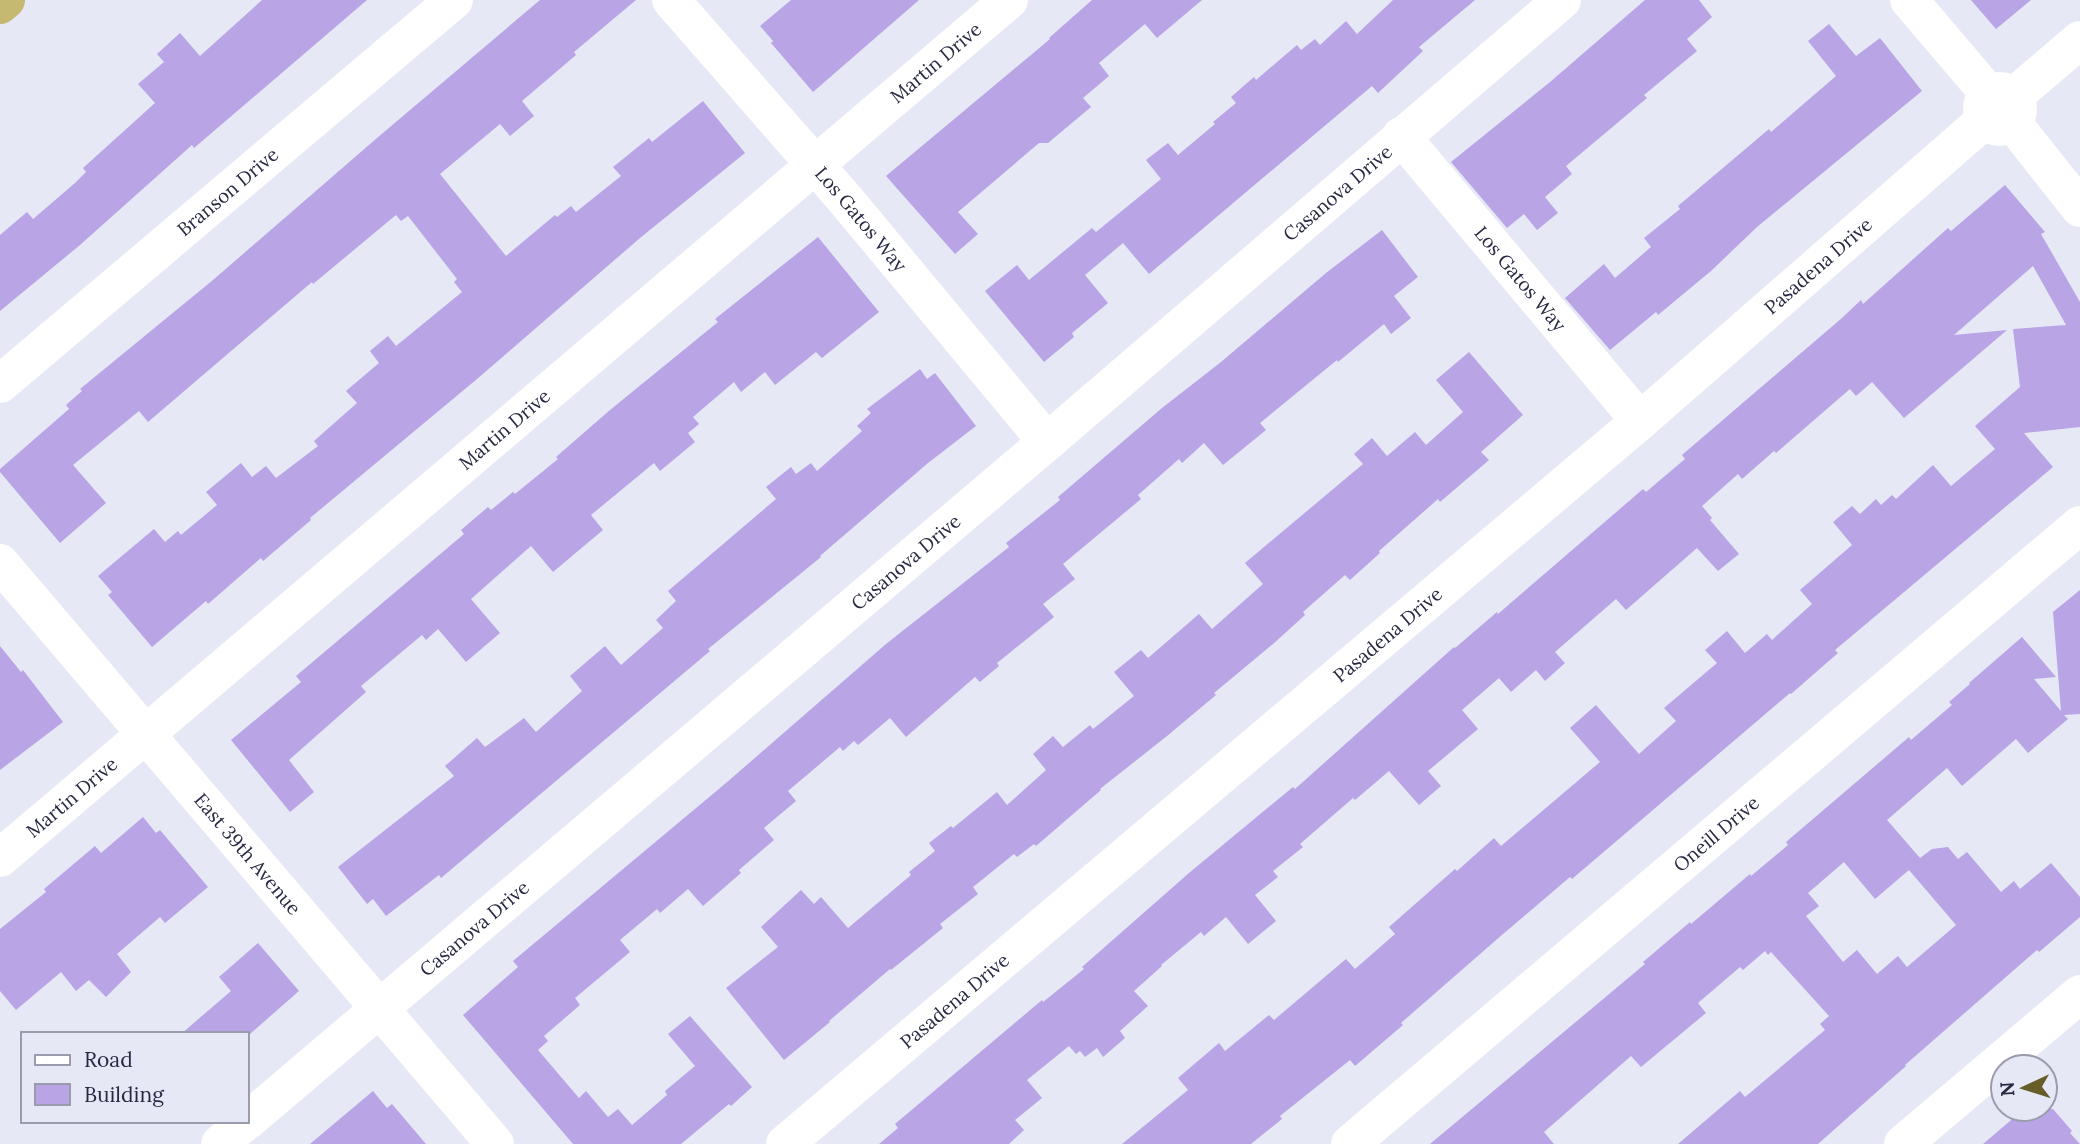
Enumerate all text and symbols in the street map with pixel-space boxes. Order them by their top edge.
street label: Martin Drive [885,17,986,108]
street label: Casanova Drive [1278,139,1397,246]
street label: Branson Drive [172,142,283,241]
street label: Los Gatos Way [810,161,912,277]
street label: Pasadena Drive [1759,212,1877,319]
street label: Los Gatos Way [1469,221,1572,336]
street label: Martin Drive [454,384,555,475]
street label: Casanova Drive [846,509,965,615]
street label: Pasadena Drive [1328,582,1447,687]
street label: Martin Drive [21,752,122,843]
street label: East 39th Avenue [189,788,306,920]
street label: Oneill Drive [1668,790,1764,877]
street label: Casanova Drive [415,875,534,981]
street label: Pasadena Drive [895,948,1014,1054]
legend [21,1032,248,1123]
text: Road [84,1046,133,1073]
north arrow [1989,1053,2059,1123]
text: Building [84,1081,164,1108]
text: N [1995,1081,2020,1097]

